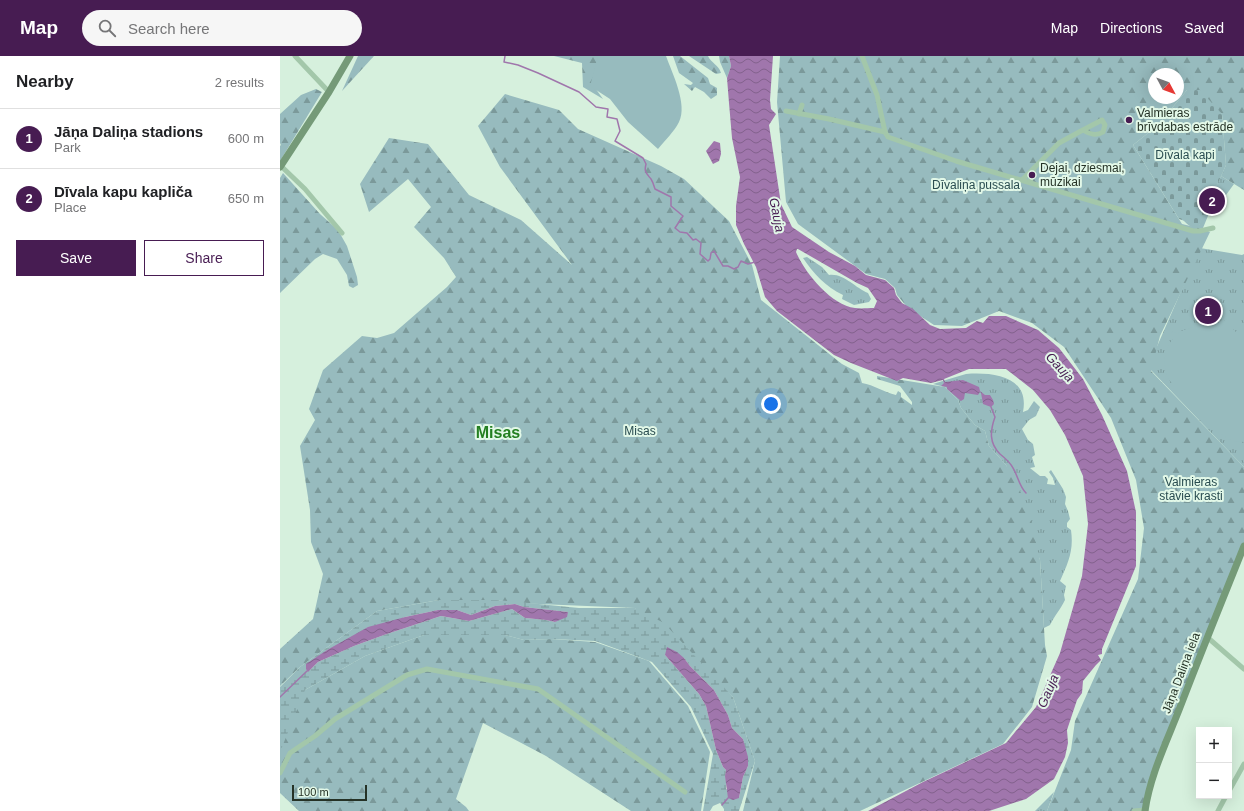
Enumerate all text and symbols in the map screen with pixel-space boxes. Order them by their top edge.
search box [82,10,362,46]
text: Map [20,17,58,38]
icon: search [96,17,118,39]
text: Search here [128,20,210,37]
text: Map [1051,20,1078,36]
text: Directions [1100,20,1162,36]
text: Saved [1184,20,1224,36]
north arrow [1148,68,1184,104]
text: Nearby [16,72,74,91]
text: 2 results [215,75,264,90]
place label: Valmieras brīvdabas estrāde [1137,106,1233,134]
marker: Valmieras brīvdabas estrāde [1124,115,1134,125]
text: Jāņa Daliņa stadions [54,123,203,140]
text: 1 [25,131,33,146]
text: 600 m [228,131,264,146]
text: Park [54,140,81,155]
park label: Dīvala kapi [1155,148,1215,162]
place label: Dejai, dziesmai, mūzikai [1040,161,1125,189]
marker: Dejai, dziesmai, mūzikai [1027,170,1037,180]
park label: Dīvaliņa pussala [932,178,1020,192]
text: Dīvala kapu kapliča [54,183,192,200]
pin: 2 [1199,186,1225,216]
text: 2 [25,191,33,206]
text: 650 m [228,191,264,206]
water label: Gauja [766,197,788,233]
text: Place [54,200,87,215]
button: Save [16,240,136,276]
button: Share [144,240,264,276]
pin: 1 [1195,296,1221,326]
water label: Gauja [1043,349,1077,385]
your location [761,394,781,414]
district label: Misas [476,424,520,441]
park label: Misas [624,424,656,438]
park label: Valmieras stāvie krasti [1159,475,1223,503]
street label: Jāņa Daliņa iela [1159,630,1203,715]
water label: Gauja [1034,672,1062,710]
map controls [1196,727,1232,799]
button: + [1196,727,1232,763]
button: − [1196,763,1232,799]
scale bar [292,783,367,802]
text: 100 m [298,786,329,798]

